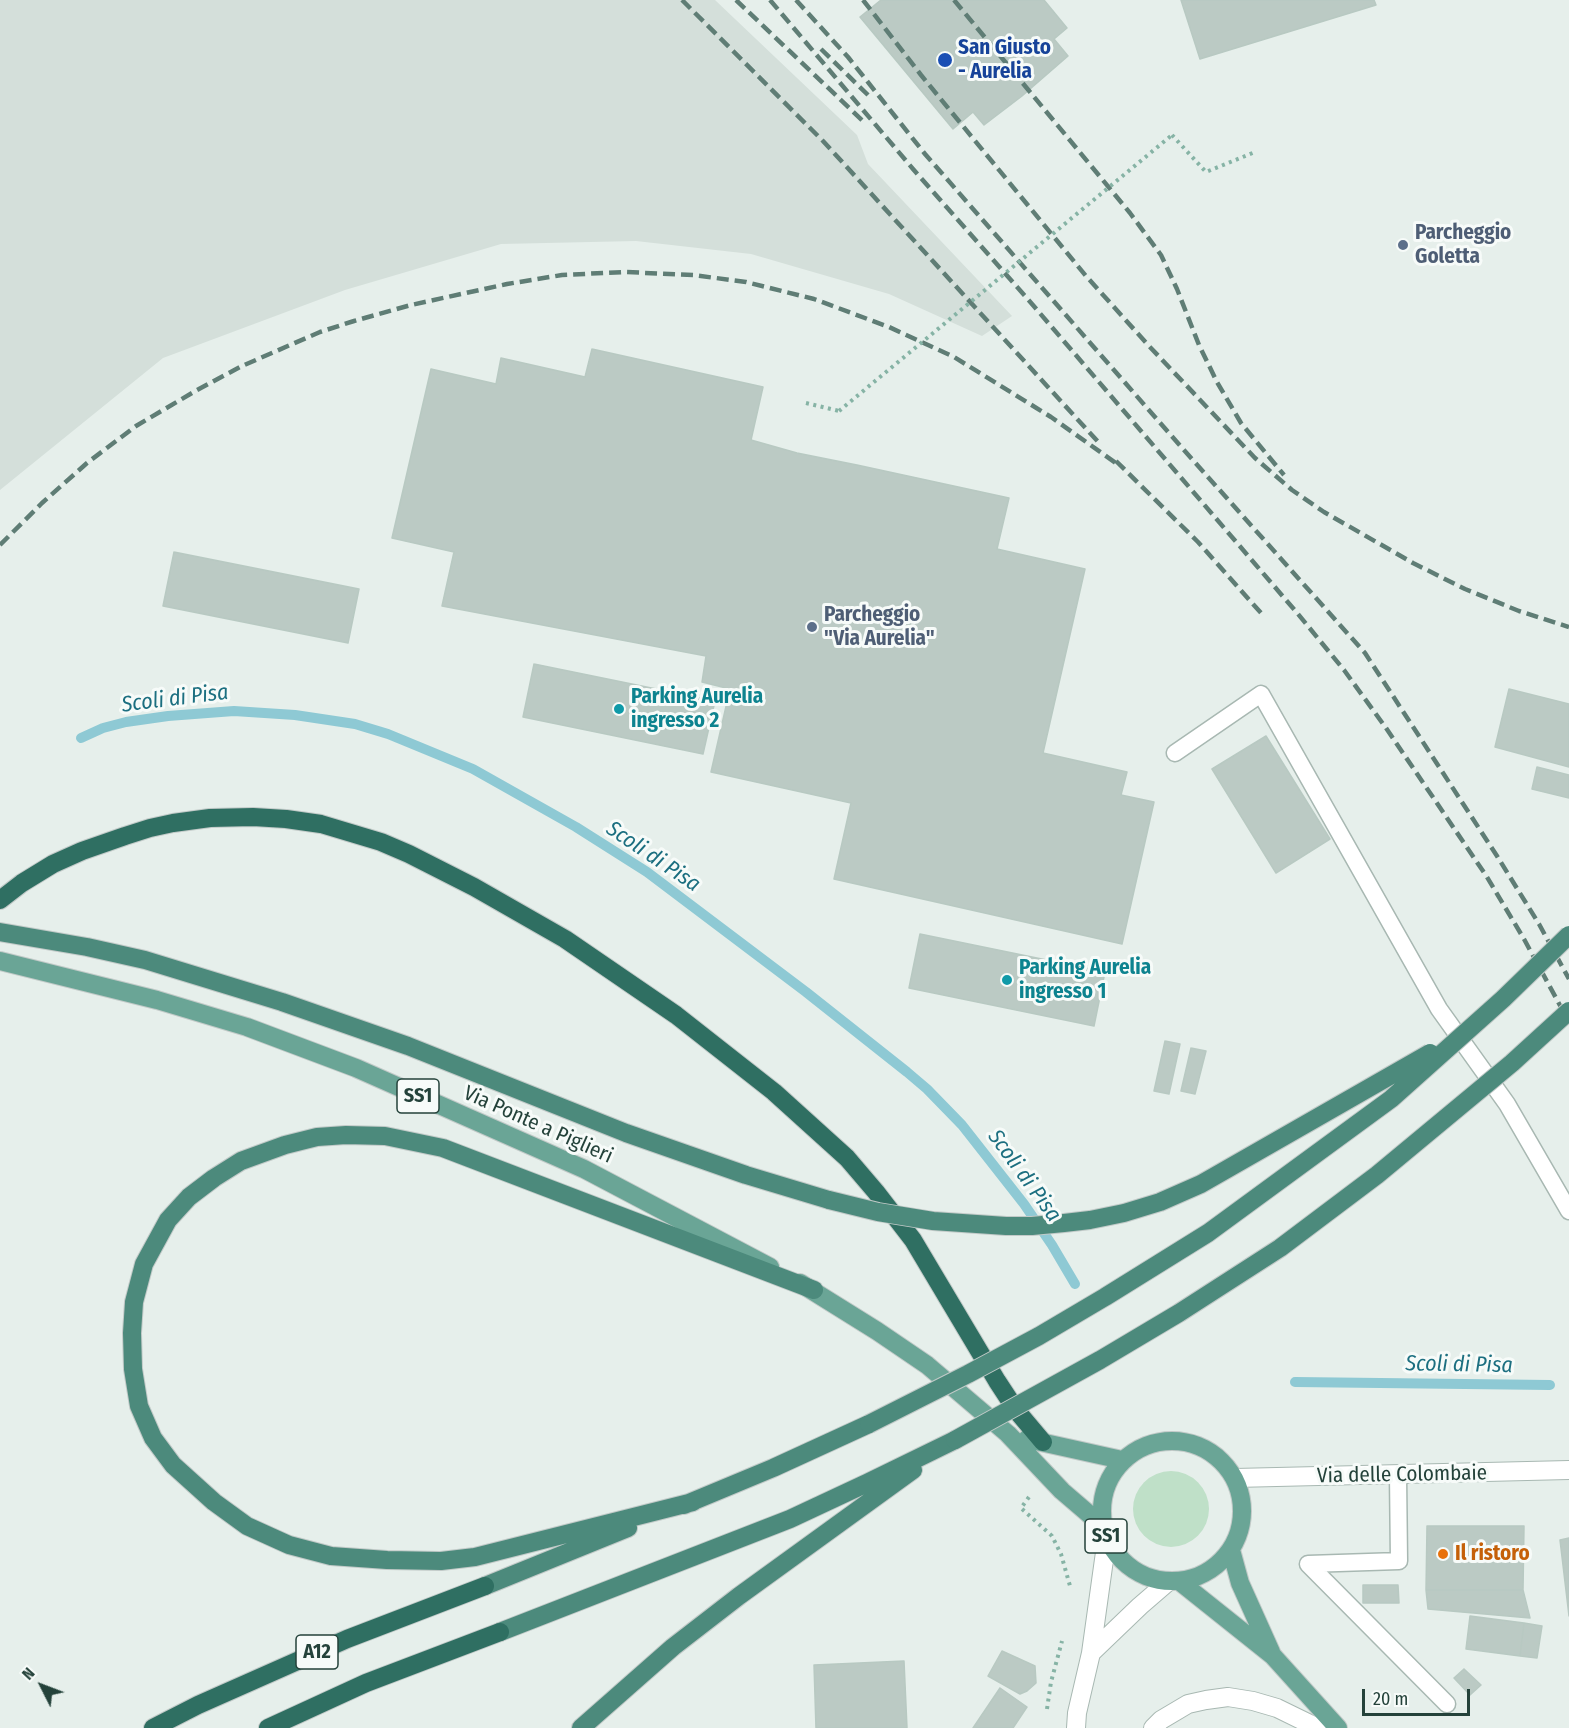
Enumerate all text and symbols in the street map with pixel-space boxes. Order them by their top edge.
place label: San Giusto - Aurelia [958,35,1051,85]
marker: San Giusto - Aurelia [936,51,954,69]
place label: Parcheggio Goletta [1415,220,1511,270]
marker: Parcheggio Goletta [1396,238,1410,252]
place label: Parcheggio "Via Aurelia" [824,602,935,652]
marker: Parcheggio "Via Aurelia" [805,620,819,634]
water label: Scoli di Pisa [120,679,230,719]
place label: Parking Aurelia ingresso 2 [631,684,763,734]
marker: Parking Aurelia ingresso 2 [612,702,626,716]
water label: Scoli di Pisa [601,816,705,898]
place label: Parking Aurelia ingresso 1 [1019,955,1151,1005]
marker: Parking Aurelia ingresso 1 [1000,973,1014,987]
road number: SS1 [397,1079,439,1113]
street label: Via Ponte a Piglieri [459,1081,617,1169]
water label: Scoli di Pisa [982,1125,1066,1227]
water label: Scoli di Pisa [1405,1351,1513,1379]
street label: Via delle Colombaie [1317,1461,1487,1489]
road number: SS1 [1085,1519,1127,1553]
place label: Il ristoro [1455,1541,1530,1567]
marker: Il ristoro [1436,1547,1450,1561]
road number: A12 [296,1635,338,1669]
north arrow [12,1656,72,1716]
text: N [18,1664,39,1684]
scale bar [1365,1677,1473,1715]
text: 20 m [1373,1688,1408,1710]

